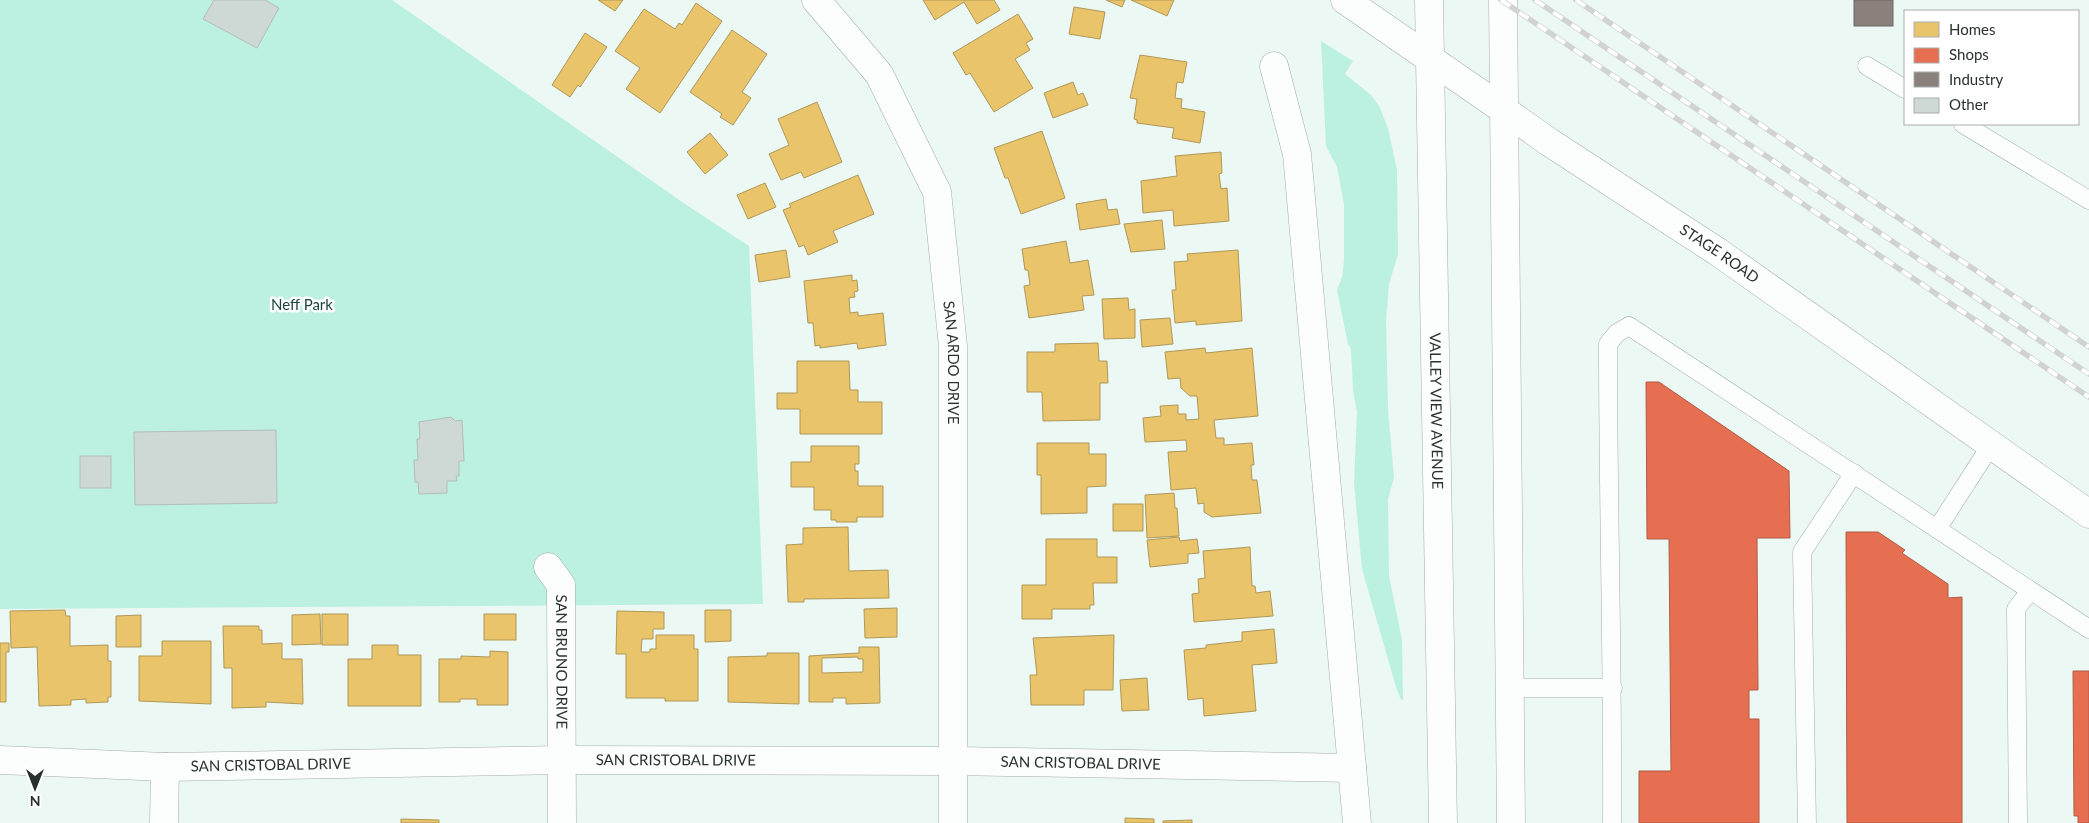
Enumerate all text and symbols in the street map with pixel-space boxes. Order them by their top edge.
legend [1904,10,2079,125]
text: Homes [1949,20,1995,38]
text: Shops [1949,45,1989,63]
text: Industry [1949,70,2004,88]
text: Other [1949,95,1989,113]
street label: STAGE ROAD [1677,220,1763,286]
park label: Neff Park [271,295,333,313]
street label: SAN ARDO DRIVE [940,300,963,424]
street label: VALLEY VIEW AVENUE [1427,332,1447,489]
street label: SAN BRUNO DRIVE [553,594,572,729]
street label: SAN CRISTOBAL DRIVE [596,750,756,768]
street label: SAN CRISTOBAL DRIVE [1001,752,1161,773]
street label: SAN CRISTOBAL DRIVE [191,754,351,775]
north arrow [10,763,60,813]
text: N [30,793,40,810]

